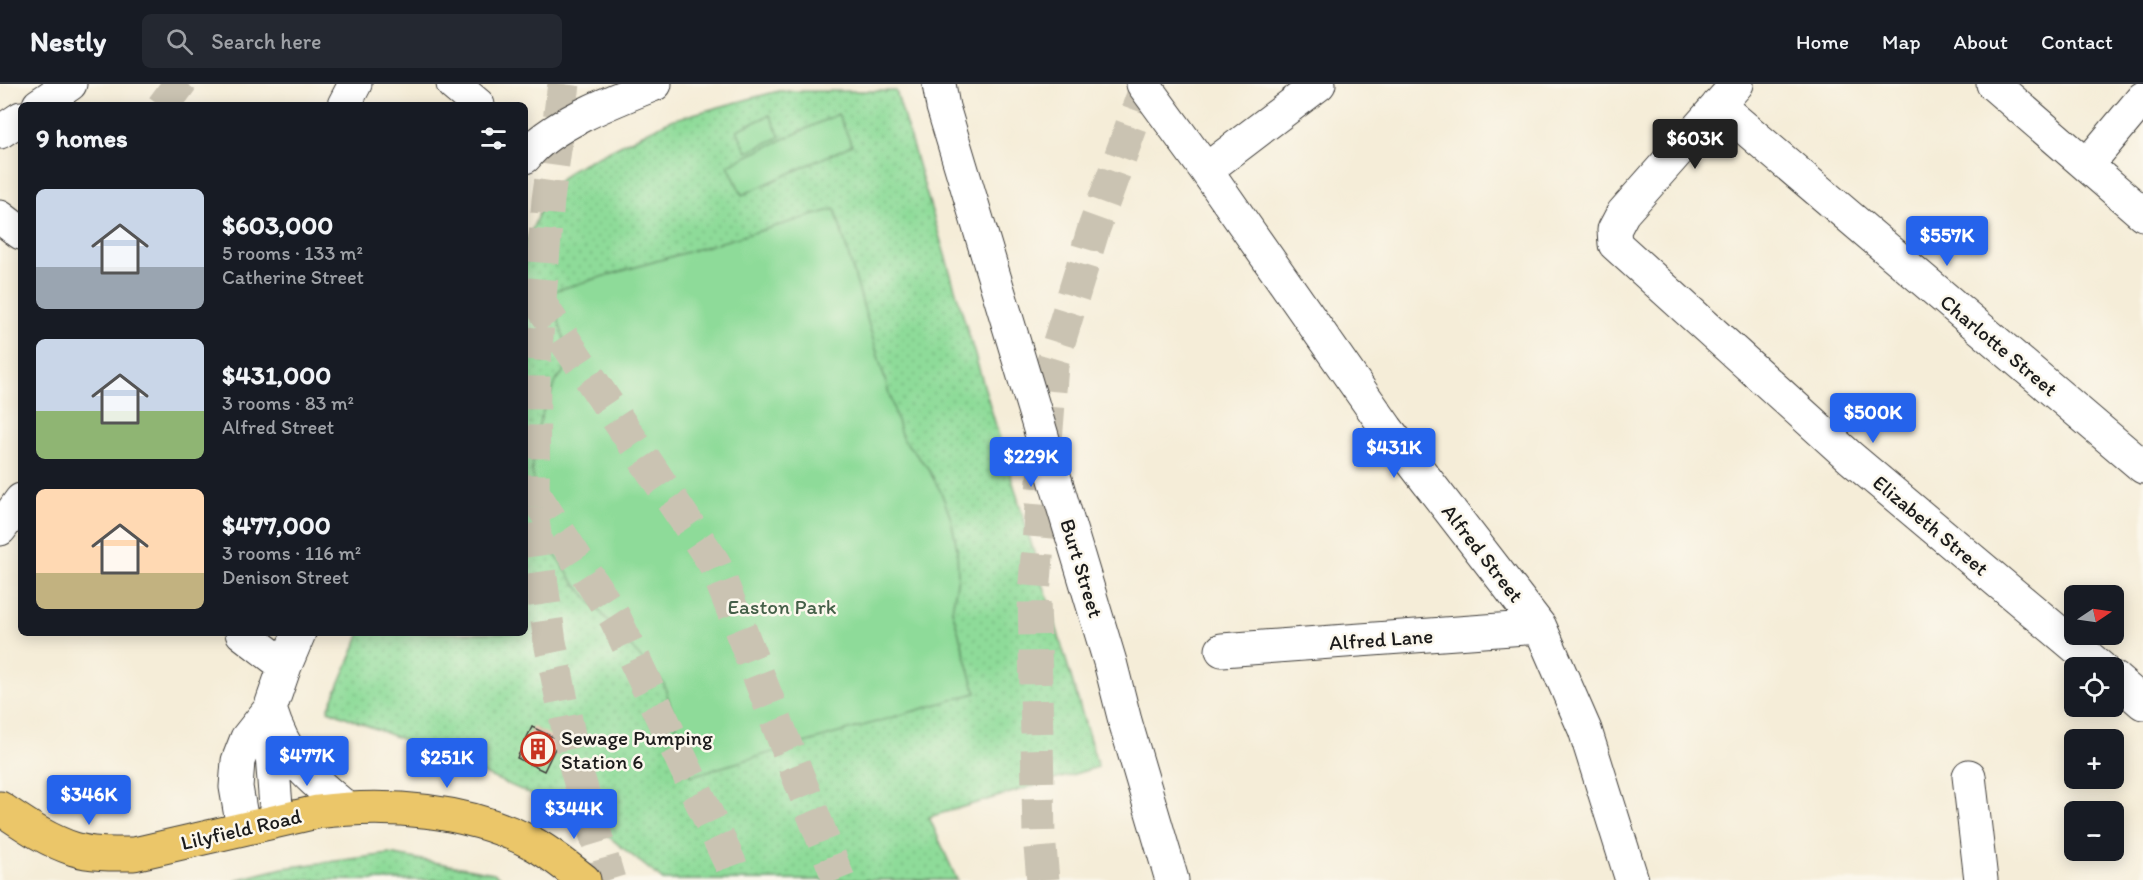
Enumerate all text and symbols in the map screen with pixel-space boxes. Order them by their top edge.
search box [142,14,562,68]
text: Nestly [30,24,106,58]
icon: search [163,25,196,58]
text: Search here [211,28,322,55]
text: Home [1796,29,1849,54]
text: Map [1882,29,1921,54]
text: About [1954,29,2008,54]
text: Contact [2041,29,2113,54]
pin: $603K [1653,119,1737,170]
text: 9 homes [36,122,128,154]
icon: filters [477,122,510,155]
text: $603K [1667,126,1723,150]
text: $603,000 [222,209,333,241]
icon: home [84,213,156,285]
pin: $557K [1905,216,1989,267]
text: $557K [1920,223,1974,247]
text: 5 rooms · 133 m² [222,241,363,265]
text: Catherine Street [222,265,364,289]
street label: Charlotte Street [1935,289,2063,401]
text: $431,000 [222,359,331,391]
icon: home [84,363,156,435]
text: 3 rooms · 83 m² [222,391,354,415]
pin: $500K [1831,393,1915,444]
text: $500K [1844,400,1902,424]
text: Alfred Street [222,415,334,439]
pin: $431K [1352,428,1436,479]
text: $431K [1366,435,1422,459]
pin: $229K [989,437,1073,488]
text: $229K [1004,444,1058,468]
street label: Elizabeth Street [1868,469,1994,581]
street label: Alfred Street [1437,499,1529,607]
text: $477,000 [222,509,331,541]
icon: home [84,513,156,585]
street label: Burt Street [1055,516,1109,621]
text: 3 rooms · 116 m² [222,541,361,565]
text: Denison Street [222,565,349,589]
north arrow [2064,585,2124,645]
map controls [2064,585,2124,861]
park label: Easton Park [728,594,837,619]
street label: Alfred Lane [1328,623,1434,655]
button: locate [2064,657,2124,717]
place label: Sewage Pumping Station 6 [561,725,713,774]
button: + [2064,729,2124,789]
building icon: Sewage Pumping Station 6 [520,731,556,767]
pin: $477K [265,736,349,787]
pin: $251K [405,738,489,789]
text: $477K [280,743,334,767]
text: $251K [420,745,474,769]
pin: $346K [47,775,131,826]
text: $346K [61,782,117,806]
pin: $344K [532,789,616,840]
text: $344K [545,796,603,820]
button: − [2064,801,2124,861]
street label: Lilyfield Road [178,803,304,855]

